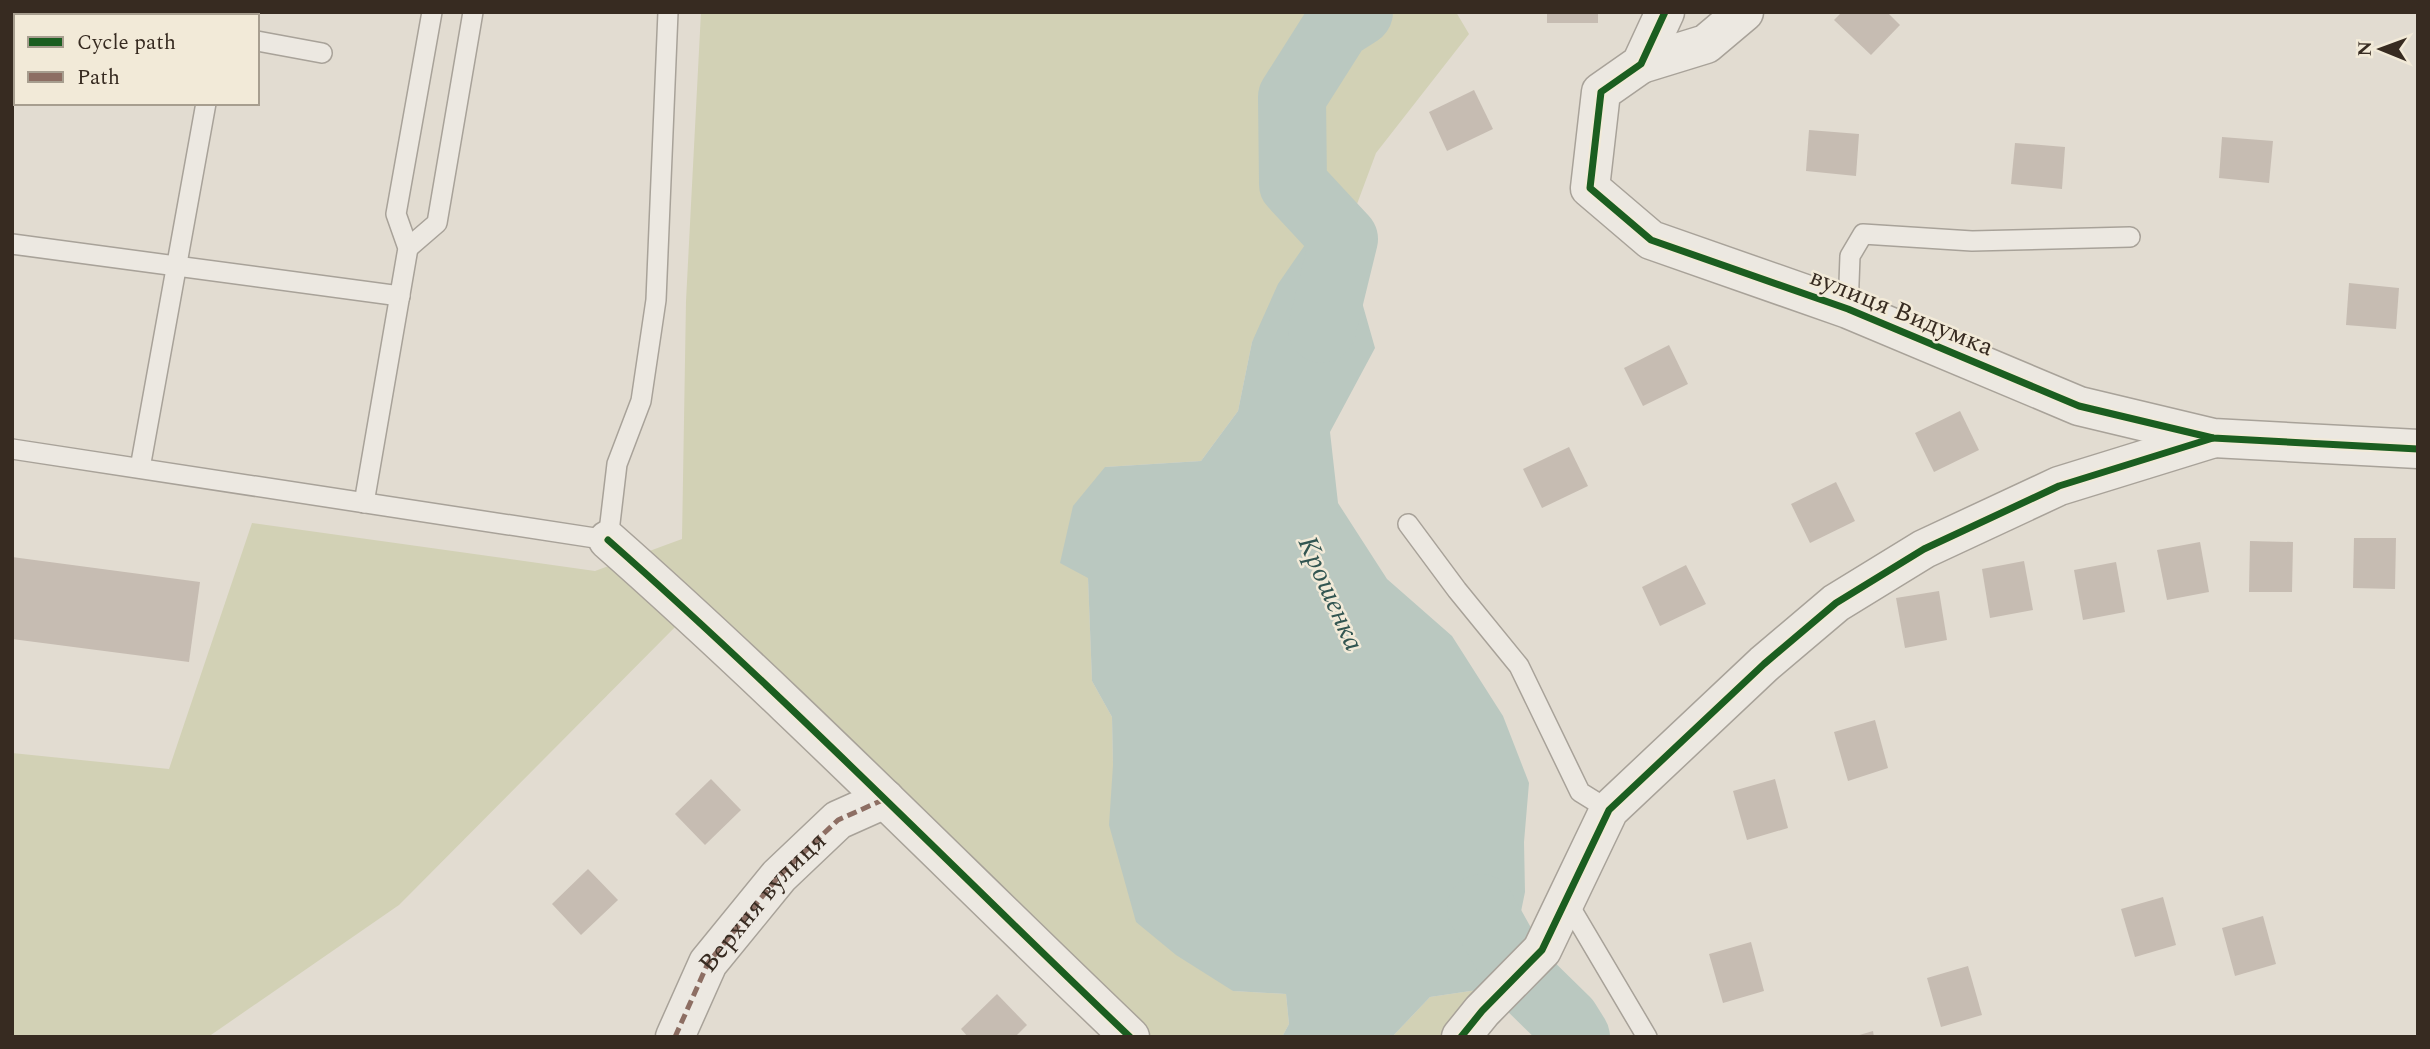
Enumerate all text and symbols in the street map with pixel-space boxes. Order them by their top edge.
legend [14,14,259,105]
north arrow [2346,14,2416,84]
text: Cycle path [77,27,176,59]
text: N [2351,41,2380,57]
text: Path [77,62,120,94]
street label: вулиця Видумка [1804,257,2000,367]
water label: Крошенка [1286,529,1375,658]
street label: Верхня вулиця [689,822,836,982]

